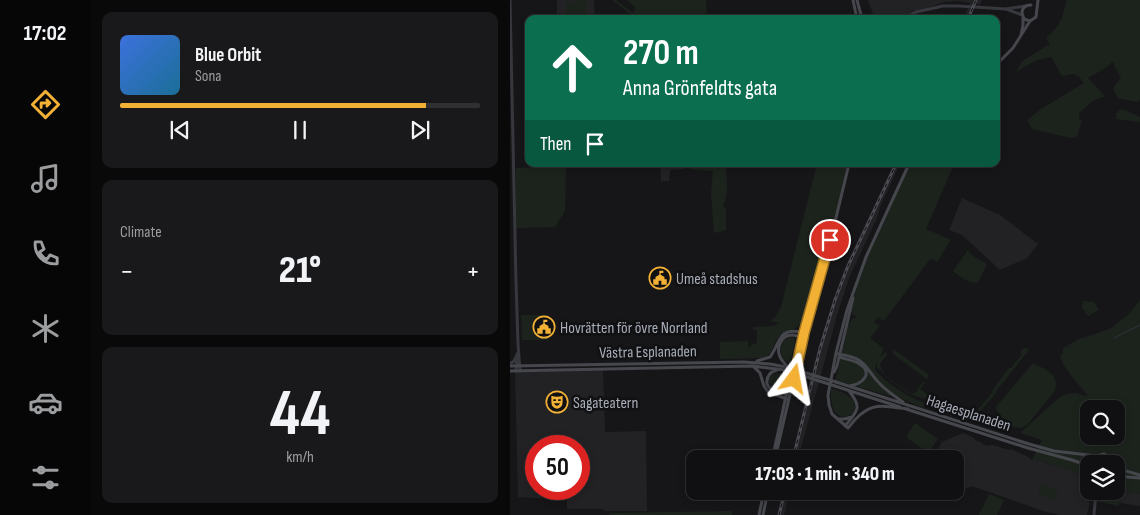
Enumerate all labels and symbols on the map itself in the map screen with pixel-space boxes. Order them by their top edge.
pin [809,219,851,261]
public building icon: Umeå stadshus [648,266,672,290]
place label: Umeå stadshus [676,270,758,289]
public building icon: Hovrätten för övre Norrland [532,315,556,339]
place label: Hovrätten för övre Norrland [560,319,707,338]
street label: Västra Esplanaden [599,342,697,363]
position arrow [767,352,819,404]
theatre icon: Sagateatern [545,390,569,414]
street label: Hagaesplanaden [924,391,1013,436]
place label: Sagateatern [573,394,638,413]
speed limit sign: 50 [525,435,590,500]

